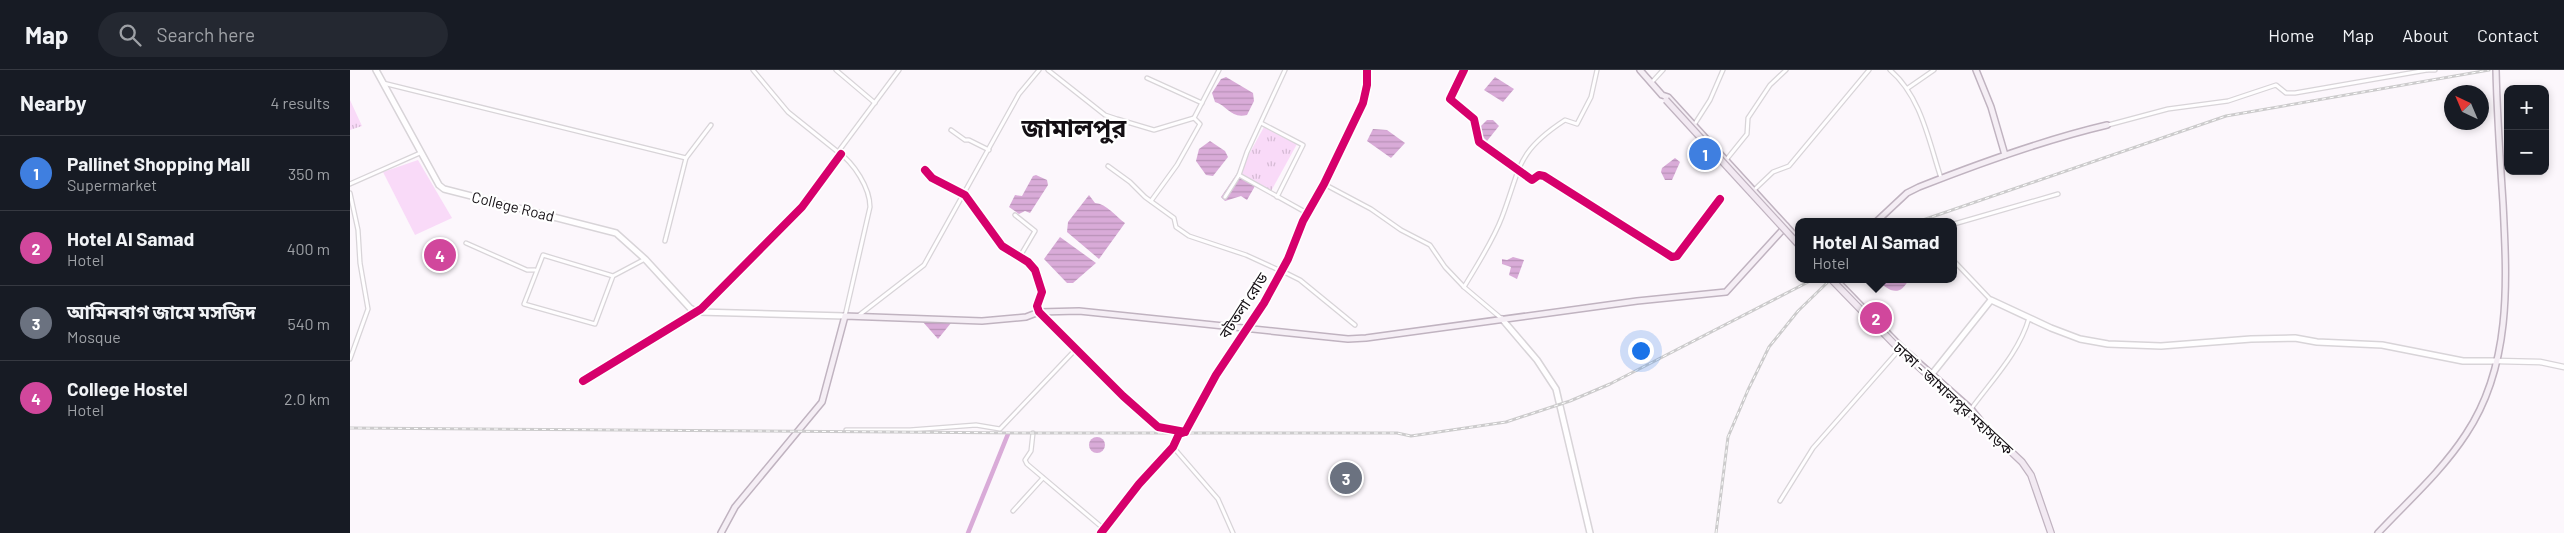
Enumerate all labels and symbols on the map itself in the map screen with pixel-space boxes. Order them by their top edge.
north arrow [2444,85,2489,130]
district label: জামালপুর [1021,112,1127,144]
pin: 1 [1689,135,1721,173]
street label: College Road [470,187,556,225]
pin: 4 [424,236,456,274]
street label: বটতলা রোড [1215,269,1271,343]
pin: 2 [1860,299,1892,337]
street label: ঢাকা - জামালপুর মহাসড়ক [1889,337,2018,460]
your location [1628,338,1654,364]
pin: 3 [1330,459,1362,497]

